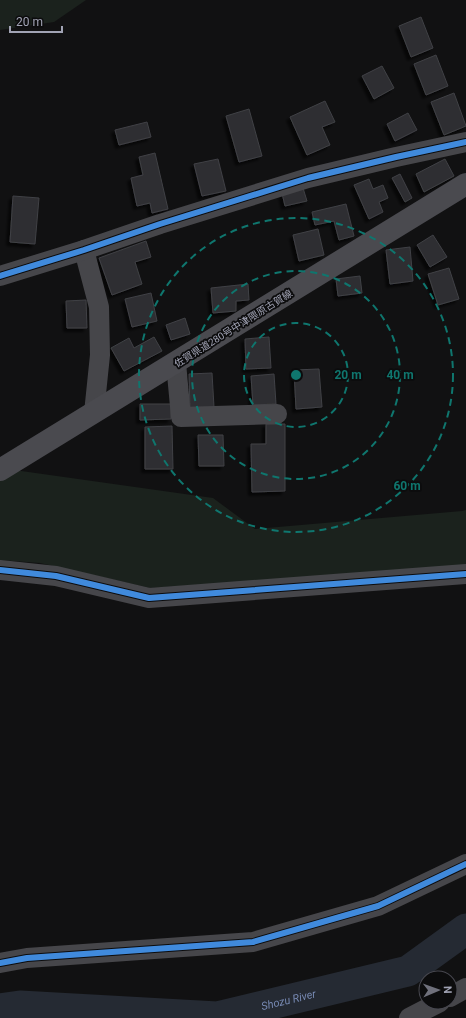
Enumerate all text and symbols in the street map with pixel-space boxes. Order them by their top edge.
scale bar [10,8,62,34]
text: 20 m [16,15,43,29]
street label: 佐賀県道280号中津隈原古賀線 [172,287,294,369]
centre of rings [289,368,303,382]
text: 20 m [334,368,362,382]
text: 40 m [386,368,414,382]
text: 60 m [393,479,421,493]
north arrow [418,970,458,1010]
text: N [441,986,454,994]
water label: Shozu River [260,987,318,1013]

